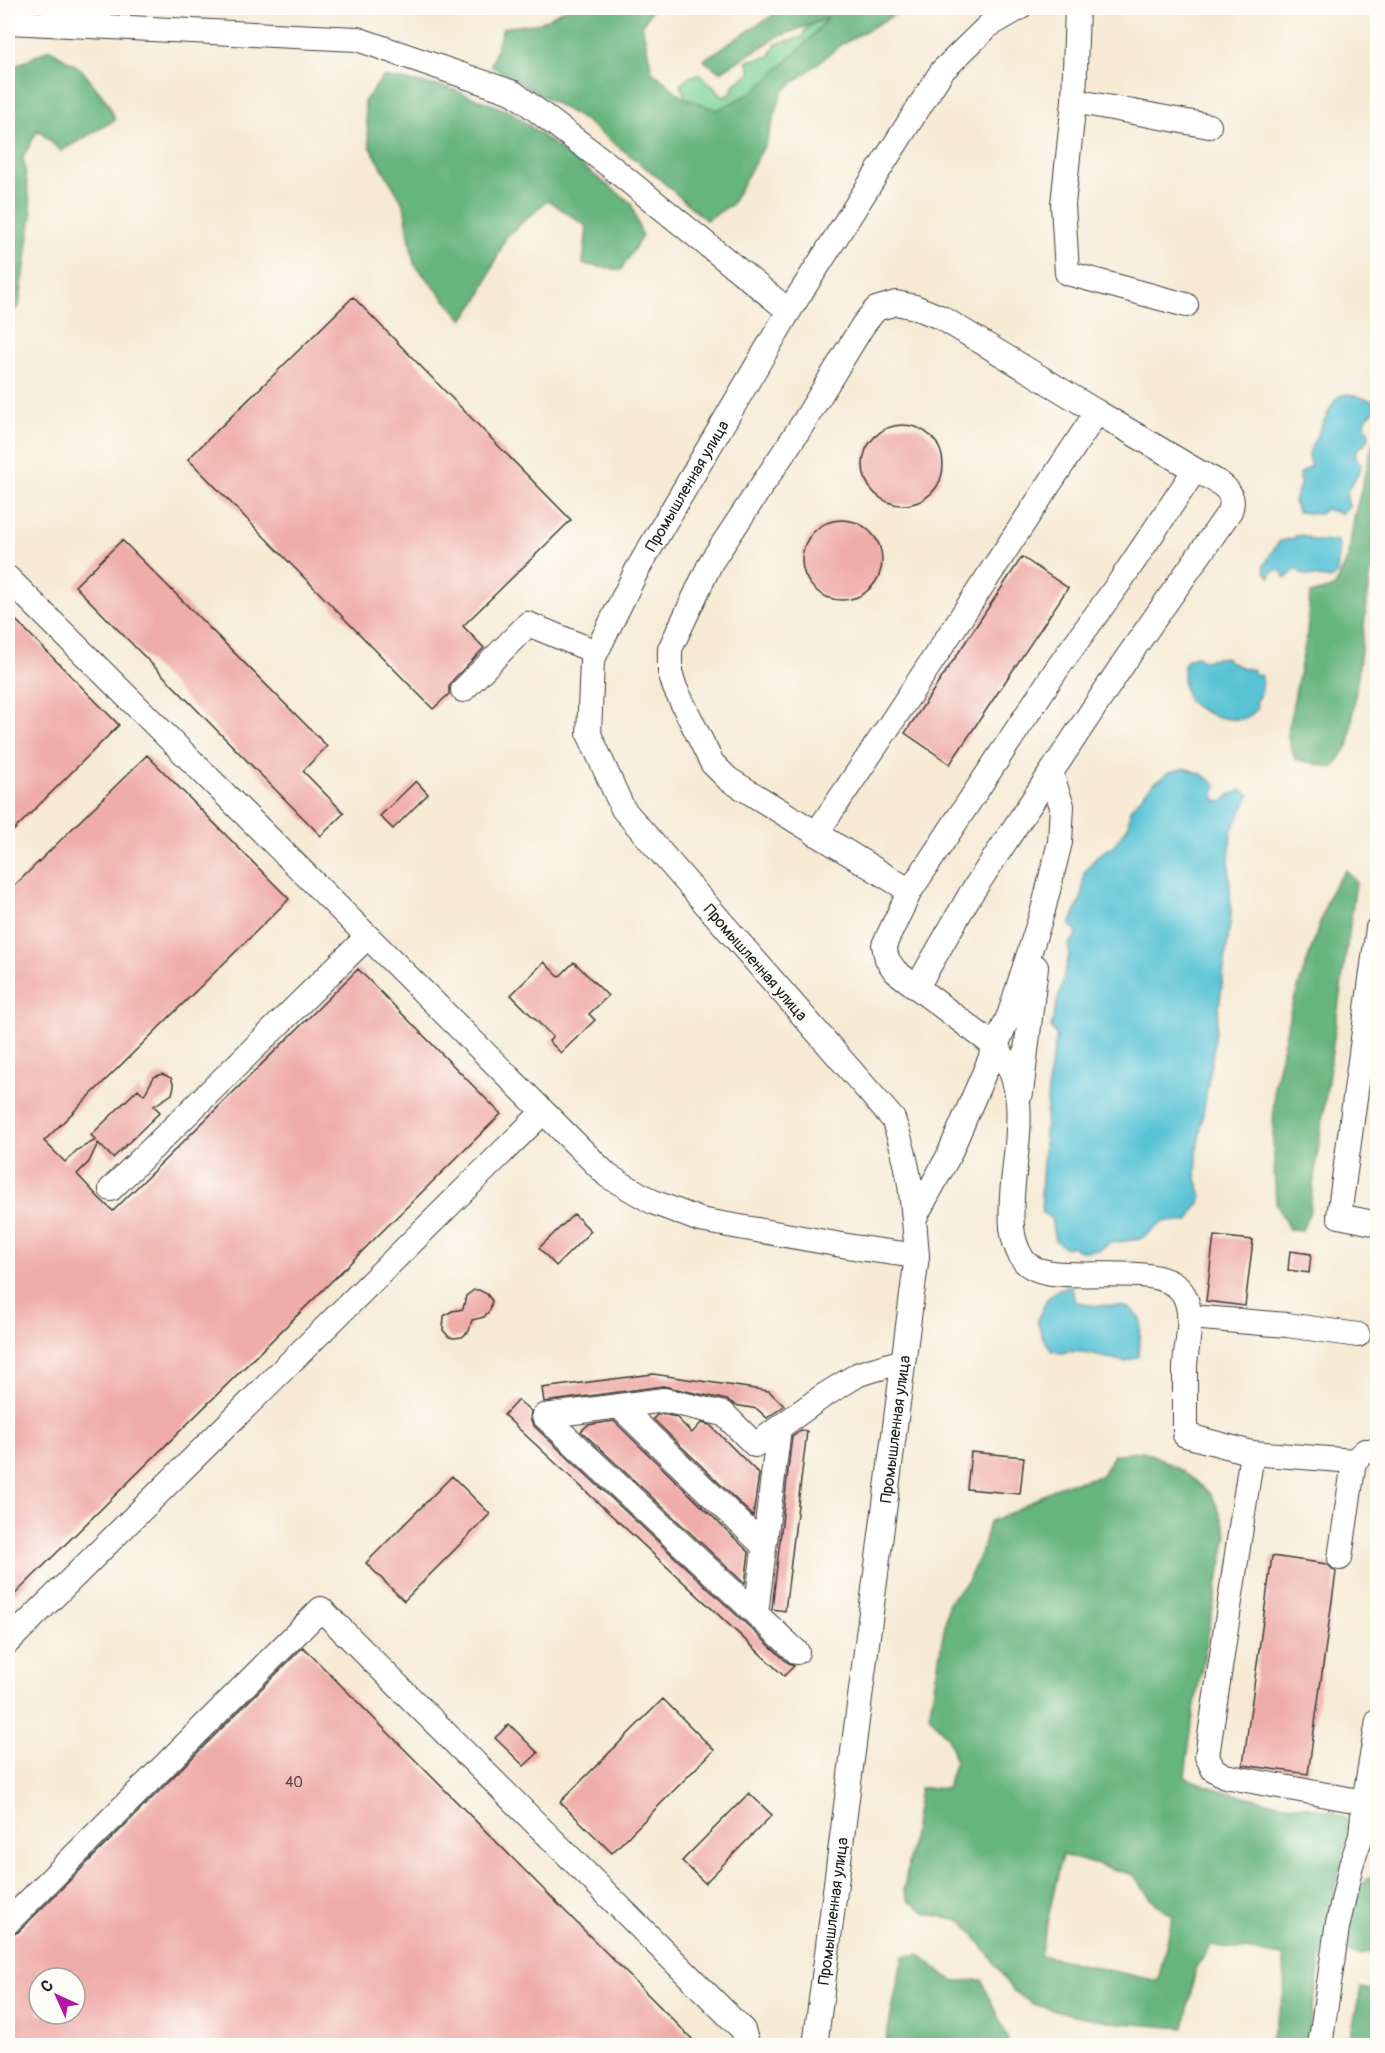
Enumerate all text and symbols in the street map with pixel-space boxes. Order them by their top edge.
street label: Промышленная улица [641,417,734,555]
street label: Промышленная улица [699,900,811,1025]
street label: Промышленная улица [876,1354,915,1504]
house number: 40 [285,1774,303,1791]
street label: Промышленная улица [814,1836,853,1986]
north arrow [27,1966,87,2026]
text: С [37,1975,58,1997]

